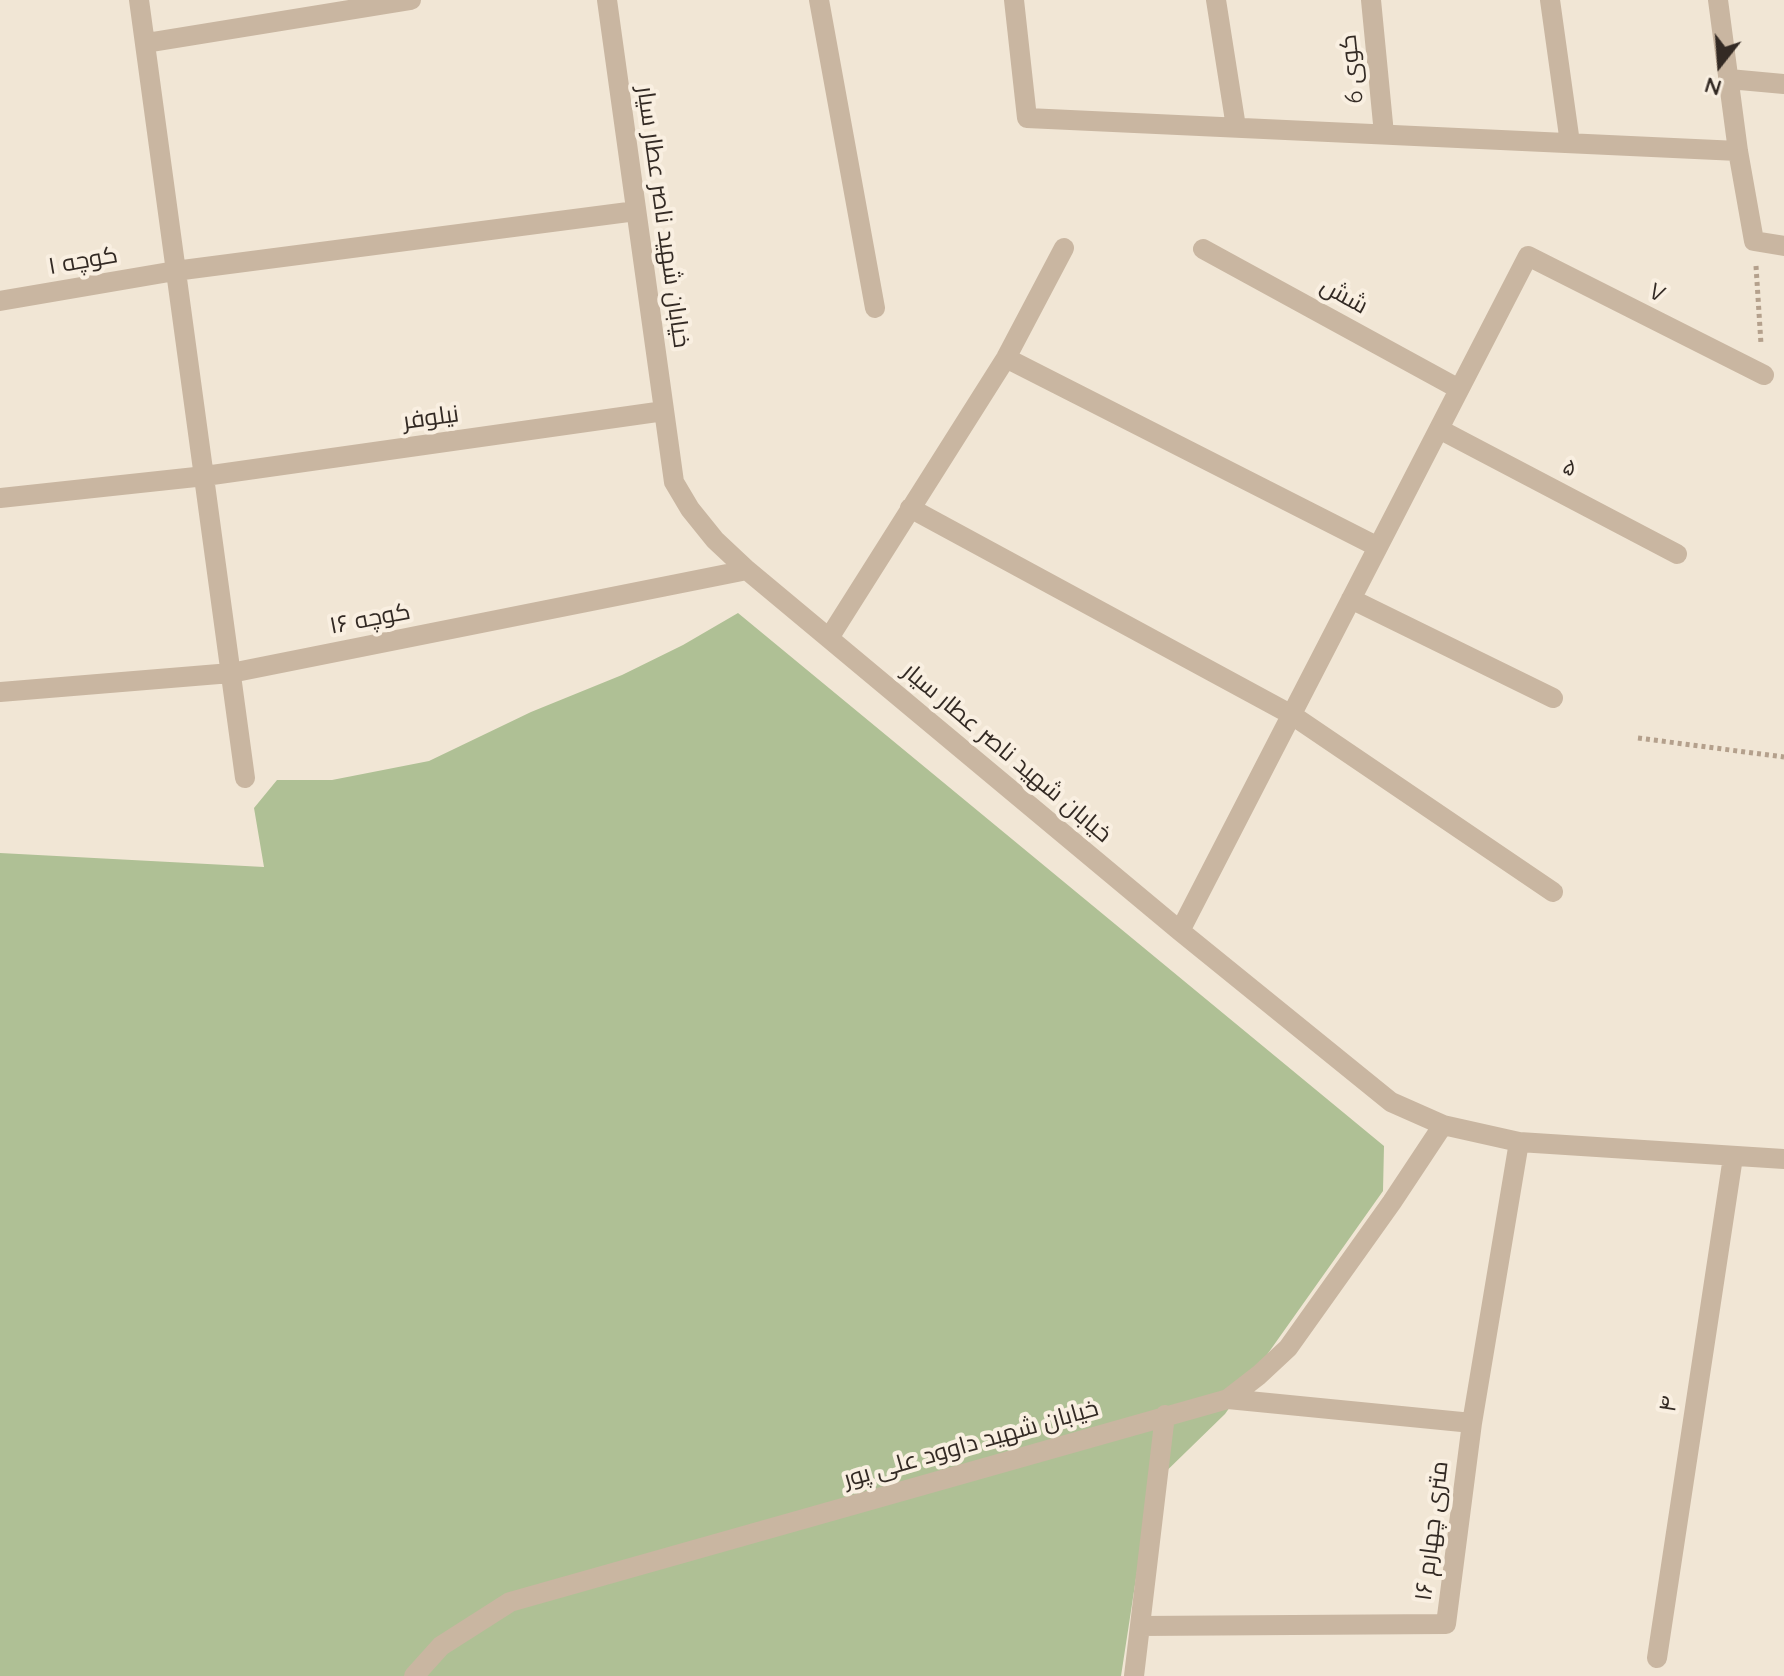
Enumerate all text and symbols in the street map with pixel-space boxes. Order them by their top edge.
north arrow [1680,24,1760,104]
street label: کوی 6 [1334,33,1370,105]
text: N [1701,71,1725,103]
street label: خیابان شهید ناصر عطار سیار [630,84,696,350]
street label: کوچه ۱ [46,241,120,281]
street label: شش [1315,271,1373,321]
street label: ۷ [1644,277,1670,309]
street label: نیلوفر [401,400,461,436]
street label: ۵ [1557,452,1583,484]
street label: کوچه ۱۶ [327,597,413,641]
street label: خیابان شهید ناصر عطار سیار [897,657,1117,849]
street label: خیابان شهید داوود علی پور [840,1394,1102,1494]
street label: ۴ [1654,1394,1684,1414]
street label: ۱۶ متری چهارم [1409,1459,1455,1603]

